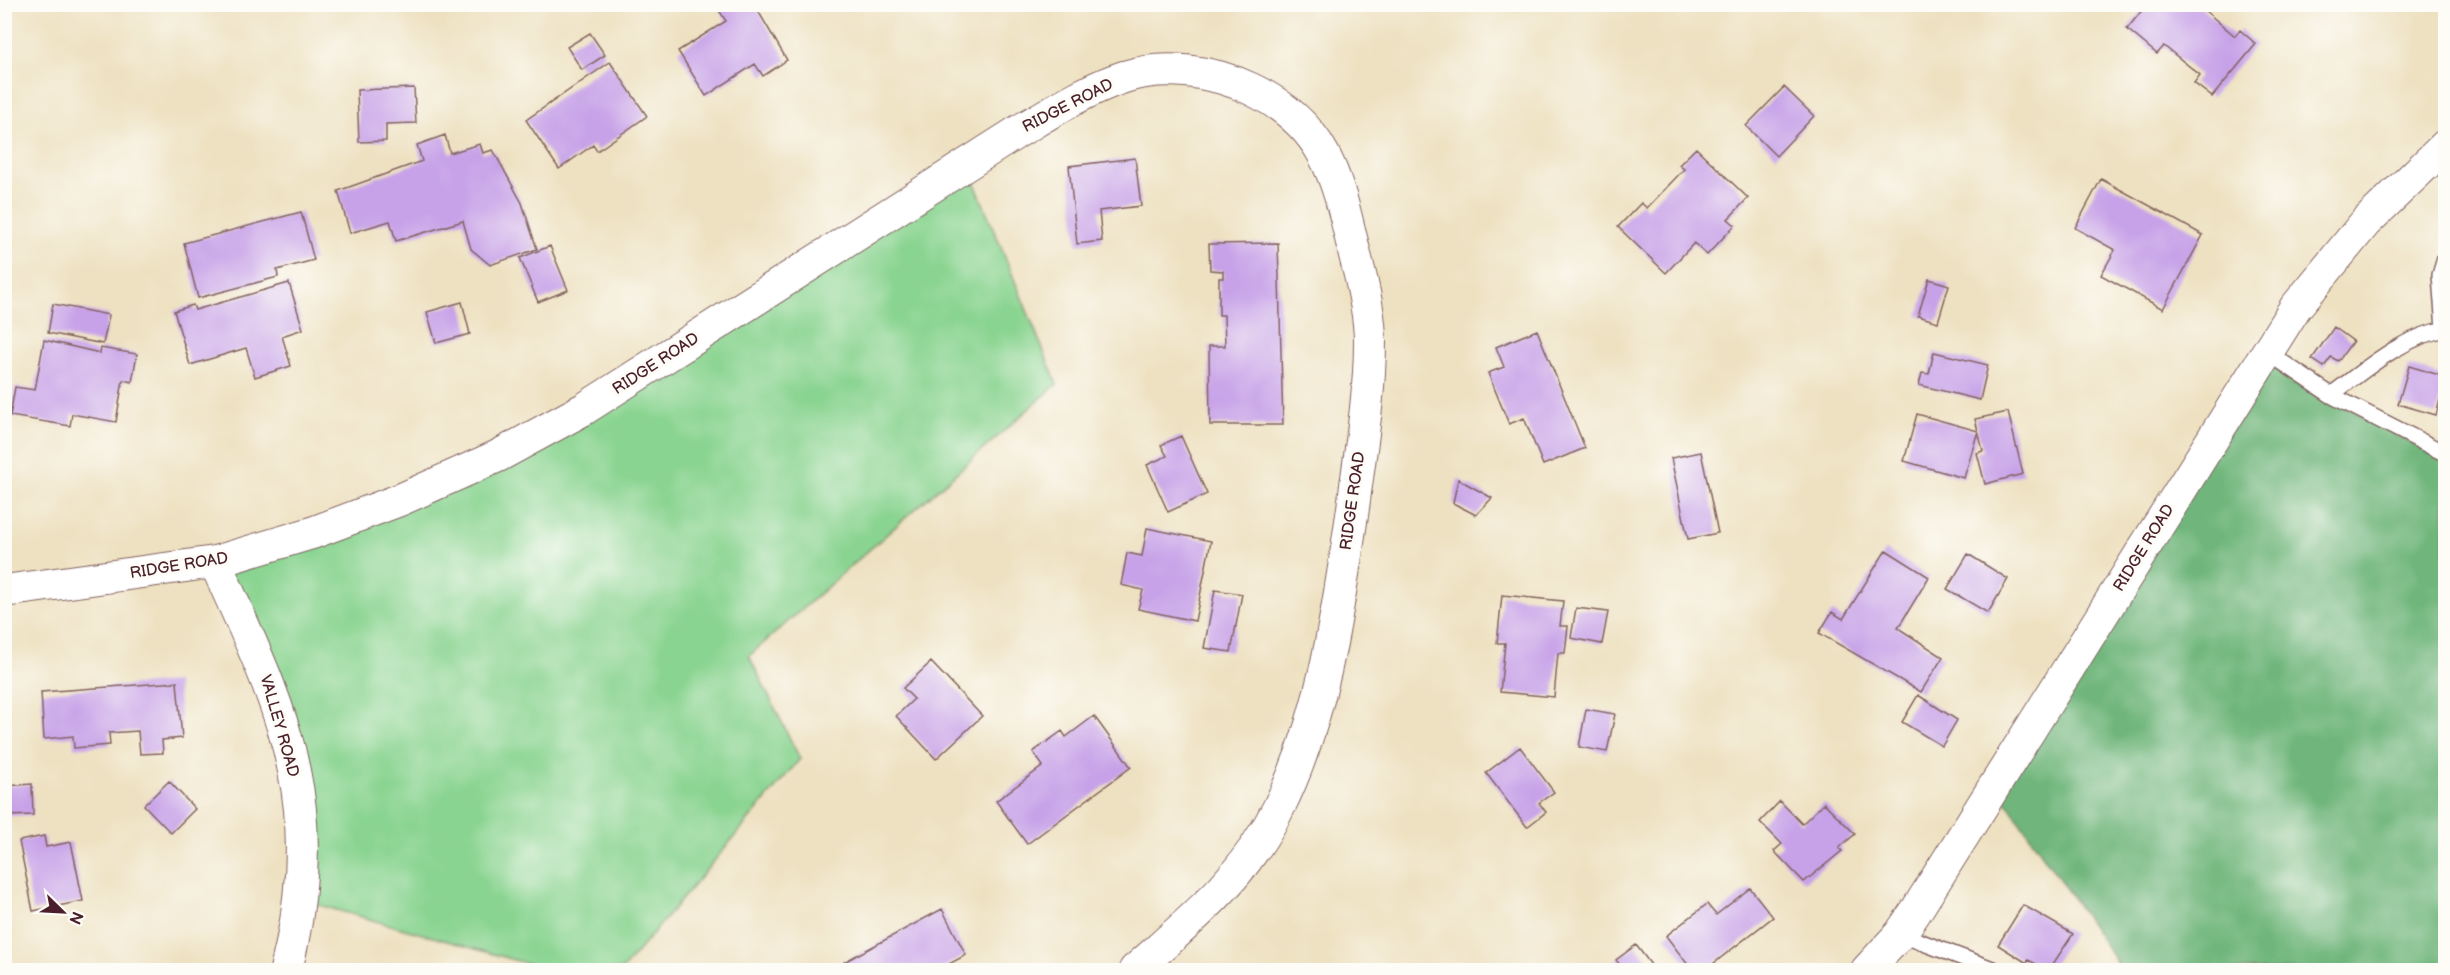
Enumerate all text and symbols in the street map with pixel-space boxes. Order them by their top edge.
street label: RIDGE ROAD [1019,75,1117,137]
street label: RIDGE ROAD [609,329,703,399]
street label: RIDGE ROAD [1337,451,1369,551]
street label: RIDGE ROAD [2110,501,2178,595]
street label: RIDGE ROAD [129,549,229,583]
street label: VALLEY ROAD [255,673,303,779]
north arrow [33,882,93,942]
text: N [64,908,86,927]

